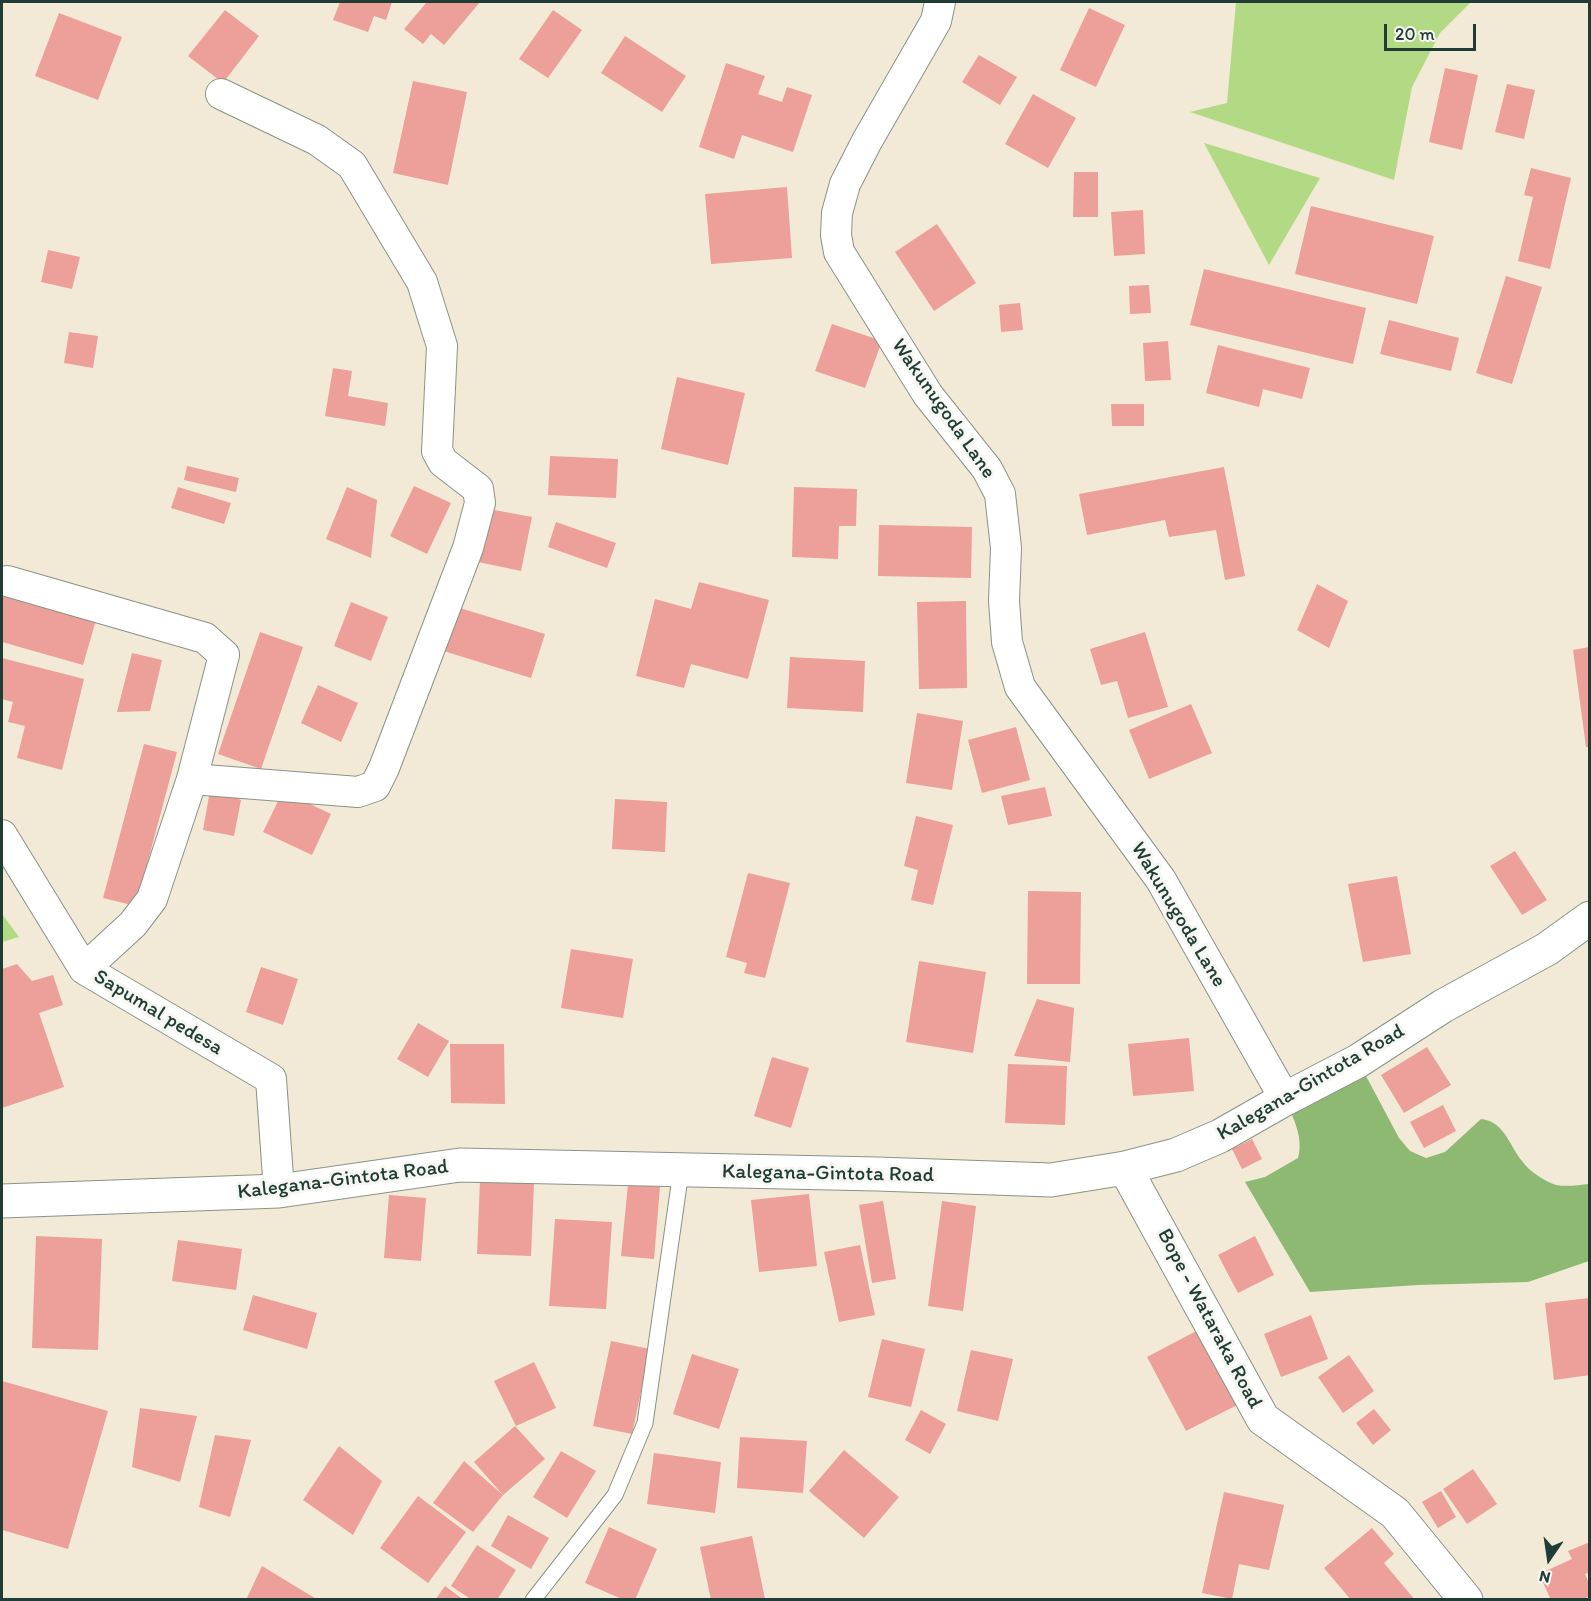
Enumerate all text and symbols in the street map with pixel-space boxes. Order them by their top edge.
scale bar [1387,12,1478,50]
text: 20 m [1395,23,1435,45]
street label: Wakunugoda Lane [885,334,1001,484]
street label: Wakunugoda Lane [1125,838,1231,992]
street label: Sapumal pedesa [89,964,227,1062]
street label: Kalegana-Gintota Road [1213,1019,1409,1147]
street label: Kalegana-Gintota Road [236,1155,450,1205]
street label: Kalegana-Gintota Road [722,1160,934,1188]
street label: Bope - Wataraka Road [1151,1225,1267,1413]
north arrow [1519,1529,1579,1589]
text: N [1537,1567,1552,1587]

